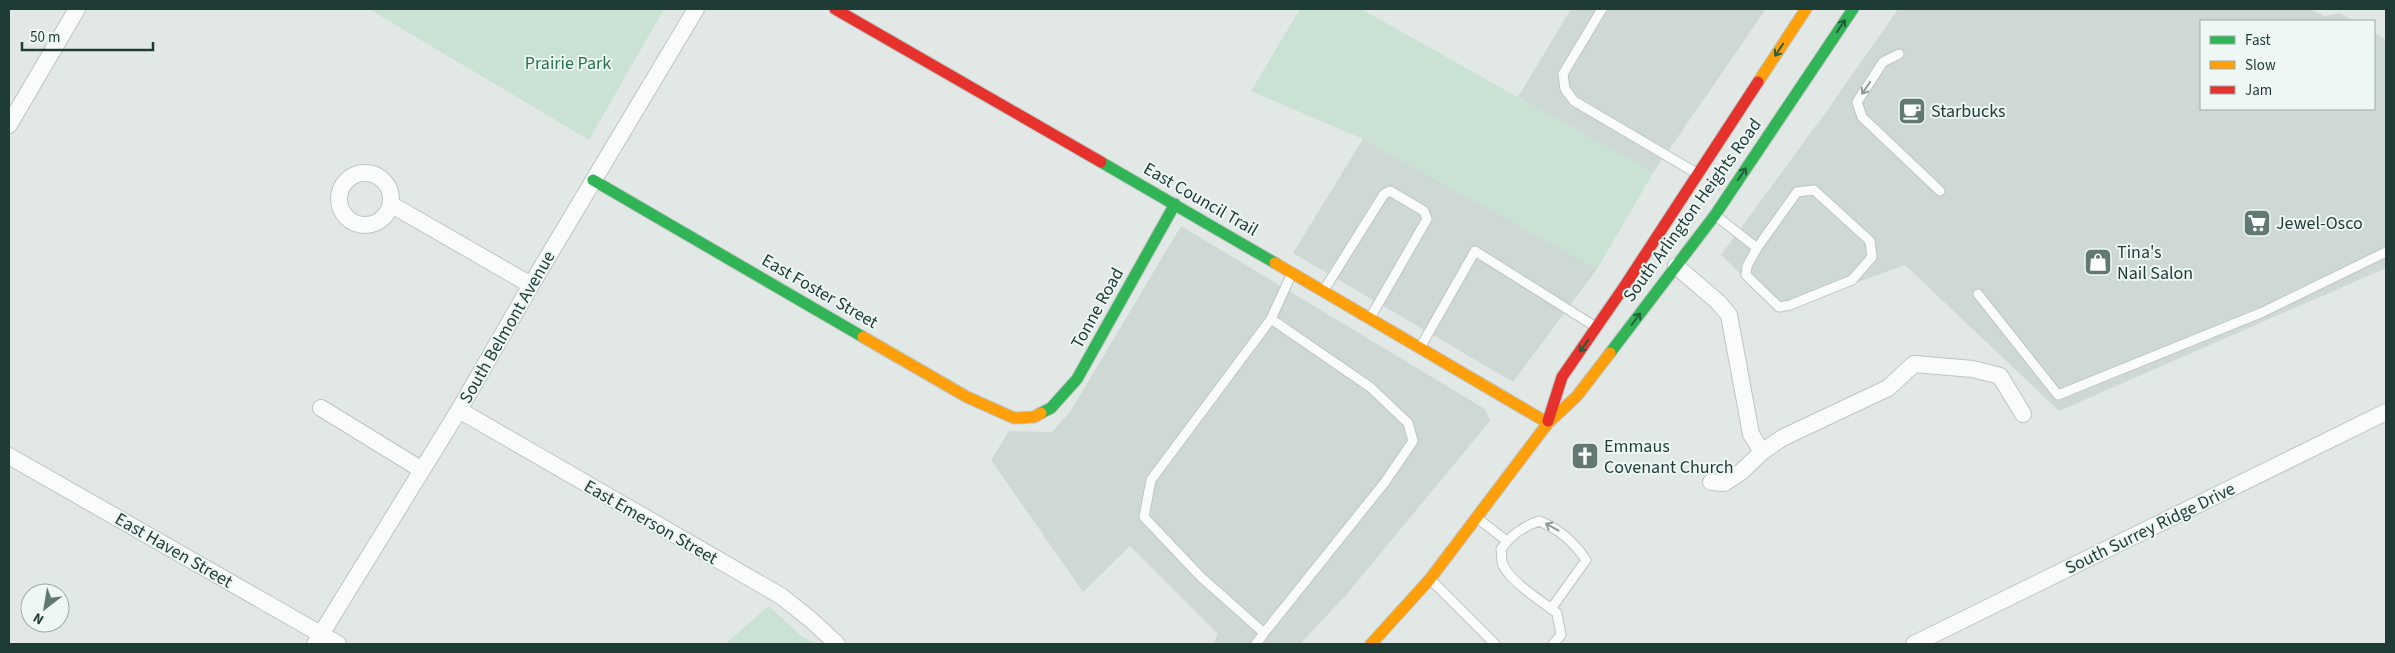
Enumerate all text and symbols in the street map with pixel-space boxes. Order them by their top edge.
one-way arrow [1836,19,1846,33]
scale bar [22,20,154,52]
legend [2200,20,2375,110]
text: 50 m [30,27,60,48]
text: Fast [2245,30,2271,51]
one-way arrow [1774,42,1784,56]
park label: Prairie Park [525,51,611,76]
text: Slow [2245,55,2276,76]
text: Jam [2245,80,2272,101]
one-way arrow [1861,81,1871,95]
cafe icon: Starbucks [1897,96,1927,126]
place label: Starbucks [1931,99,2006,124]
street label: South Arlington Heights Road [1617,113,1768,307]
street label: East Council Trail [1139,156,1263,242]
one-way arrow [1738,168,1748,182]
supermarket icon: Jewel-Osco [2242,208,2272,238]
place label: Jewel-Osco [2276,211,2363,236]
place label: Tina's Nail Salon [2117,240,2193,286]
street label: South Belmont Avenue [454,246,561,408]
shop icon: Tina's Nail Salon [2083,247,2113,277]
street label: East Foster Street [757,248,883,335]
street label: Tonne Road [1065,263,1130,353]
one-way arrow [1630,313,1641,326]
one-way arrow [1579,339,1589,353]
place label: Emmaus Covenant Church [1604,434,1734,480]
church icon: Emmaus Covenant Church [1570,441,1600,471]
street label: East Emerson Street [579,474,722,571]
street label: South Surrey Ridge Drive [2061,476,2240,581]
street label: East Haven Street [110,507,237,594]
one-way arrow [1544,522,1559,532]
north arrow [20,583,70,633]
text: N [30,607,48,629]

